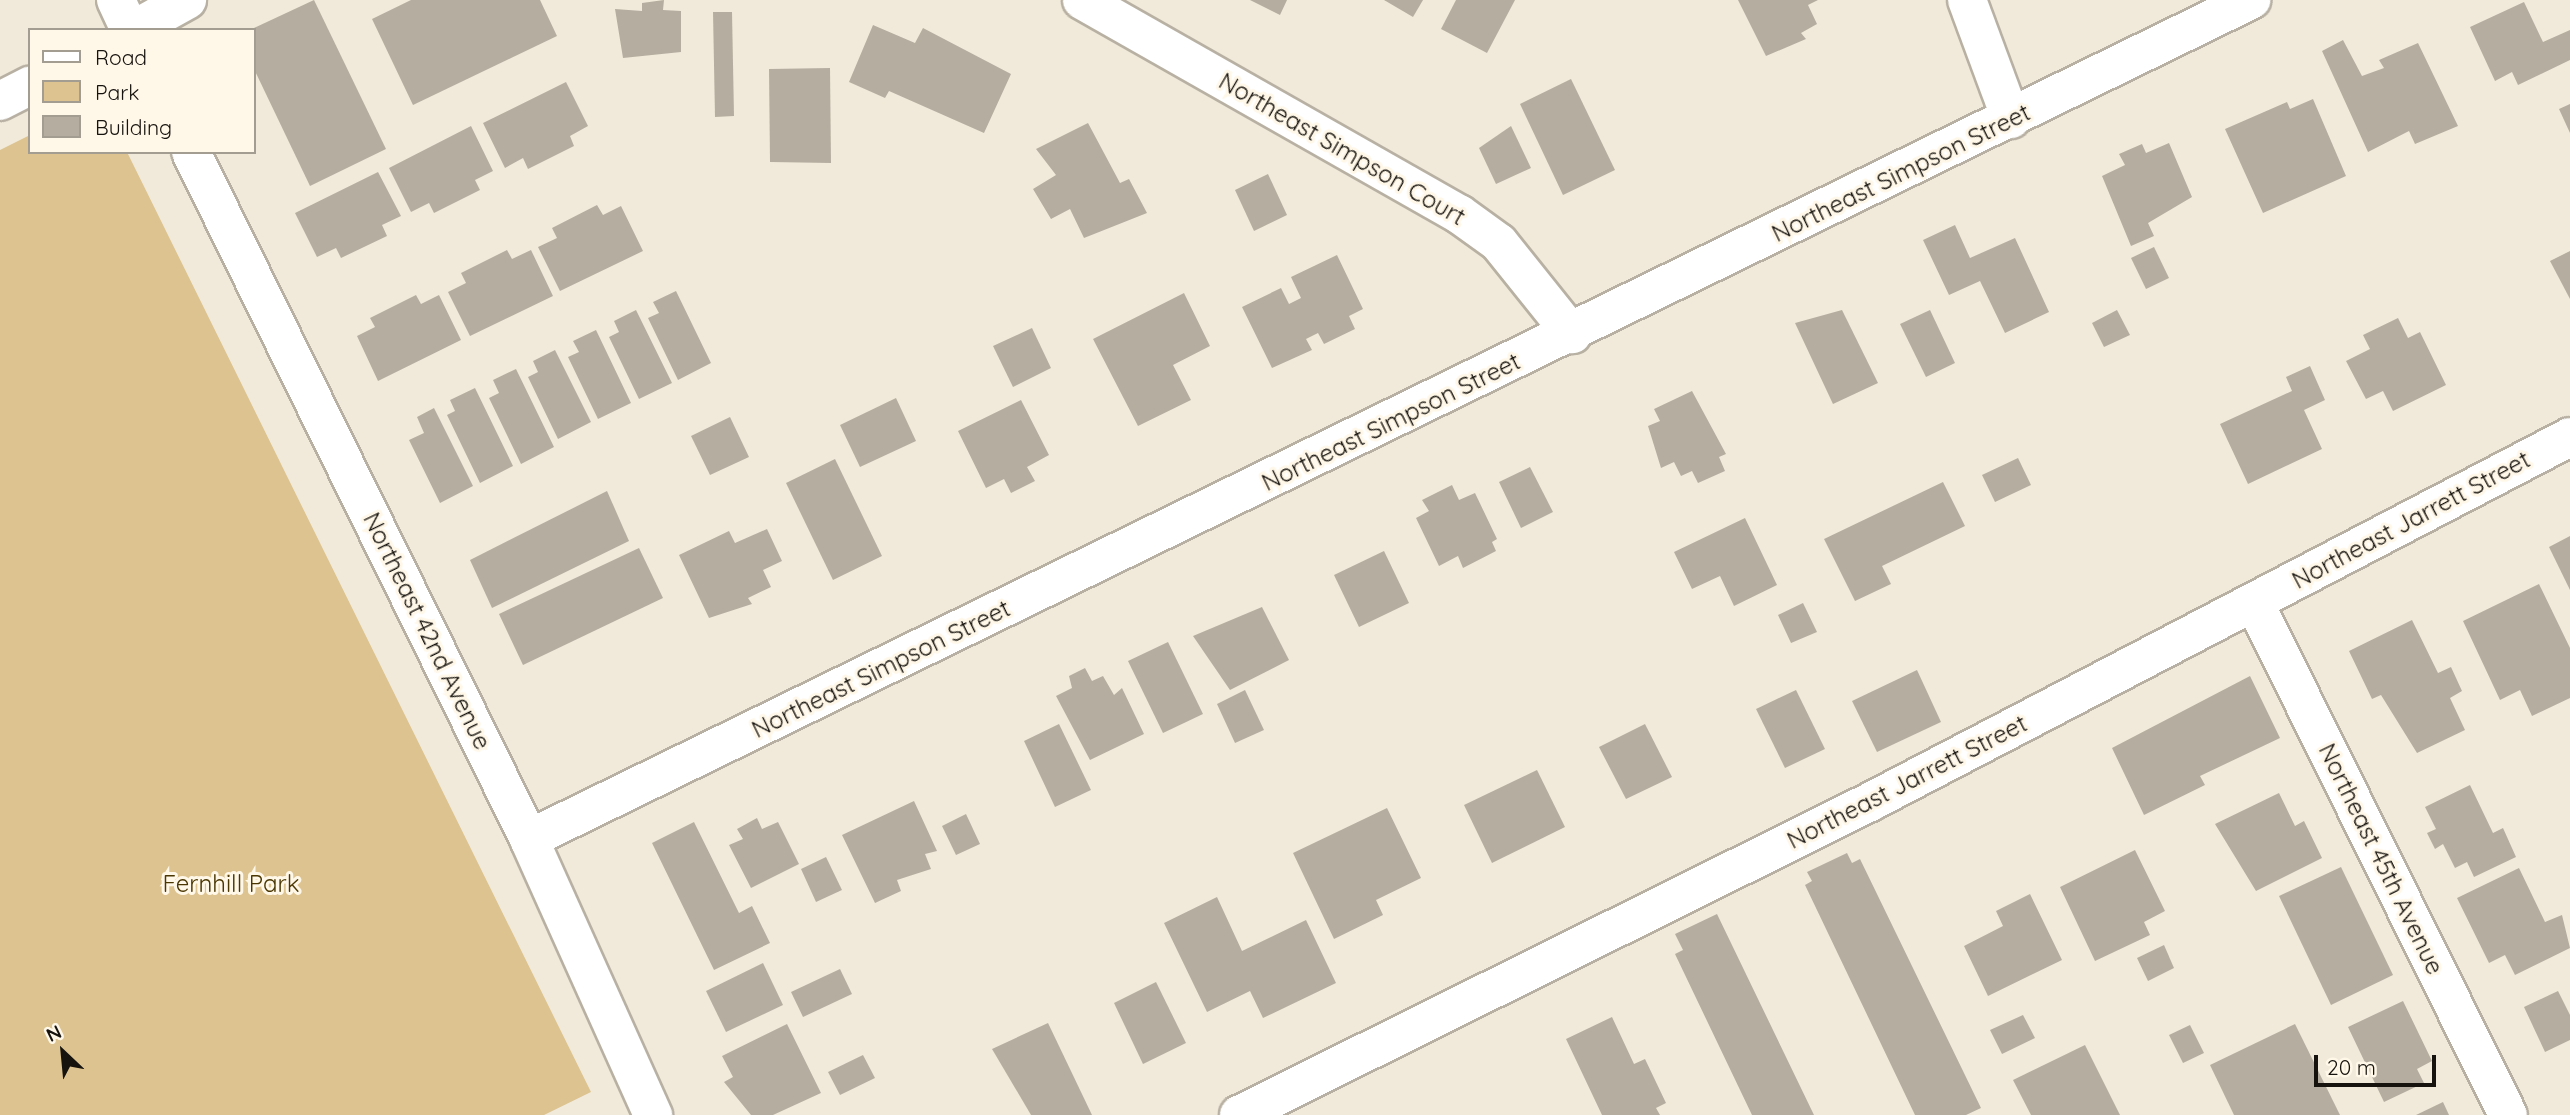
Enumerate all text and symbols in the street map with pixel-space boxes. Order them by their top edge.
legend [28,28,256,154]
text: Road [95,44,147,70]
street label: Northeast Simpson Court [1214,67,1470,231]
text: Park [95,79,139,105]
street label: Northeast Simpson Street [1767,98,2035,248]
text: Building [95,114,172,140]
street label: Northeast Simpson Street [1257,347,1525,497]
street label: Northeast Jarrett Street [2287,445,2535,595]
street label: Northeast 42nd Avenue [357,508,497,754]
street label: Northeast Simpson Street [747,594,1015,744]
street label: Northeast Jarrett Street [1782,709,2032,855]
street label: Northeast 45th Avenue [2313,739,2449,979]
park label: Fernhill Park [162,870,300,898]
north arrow [28,1017,98,1087]
text: N [42,1019,65,1047]
scale bar [2318,1042,2440,1086]
text: 20 m [2327,1054,2376,1080]

